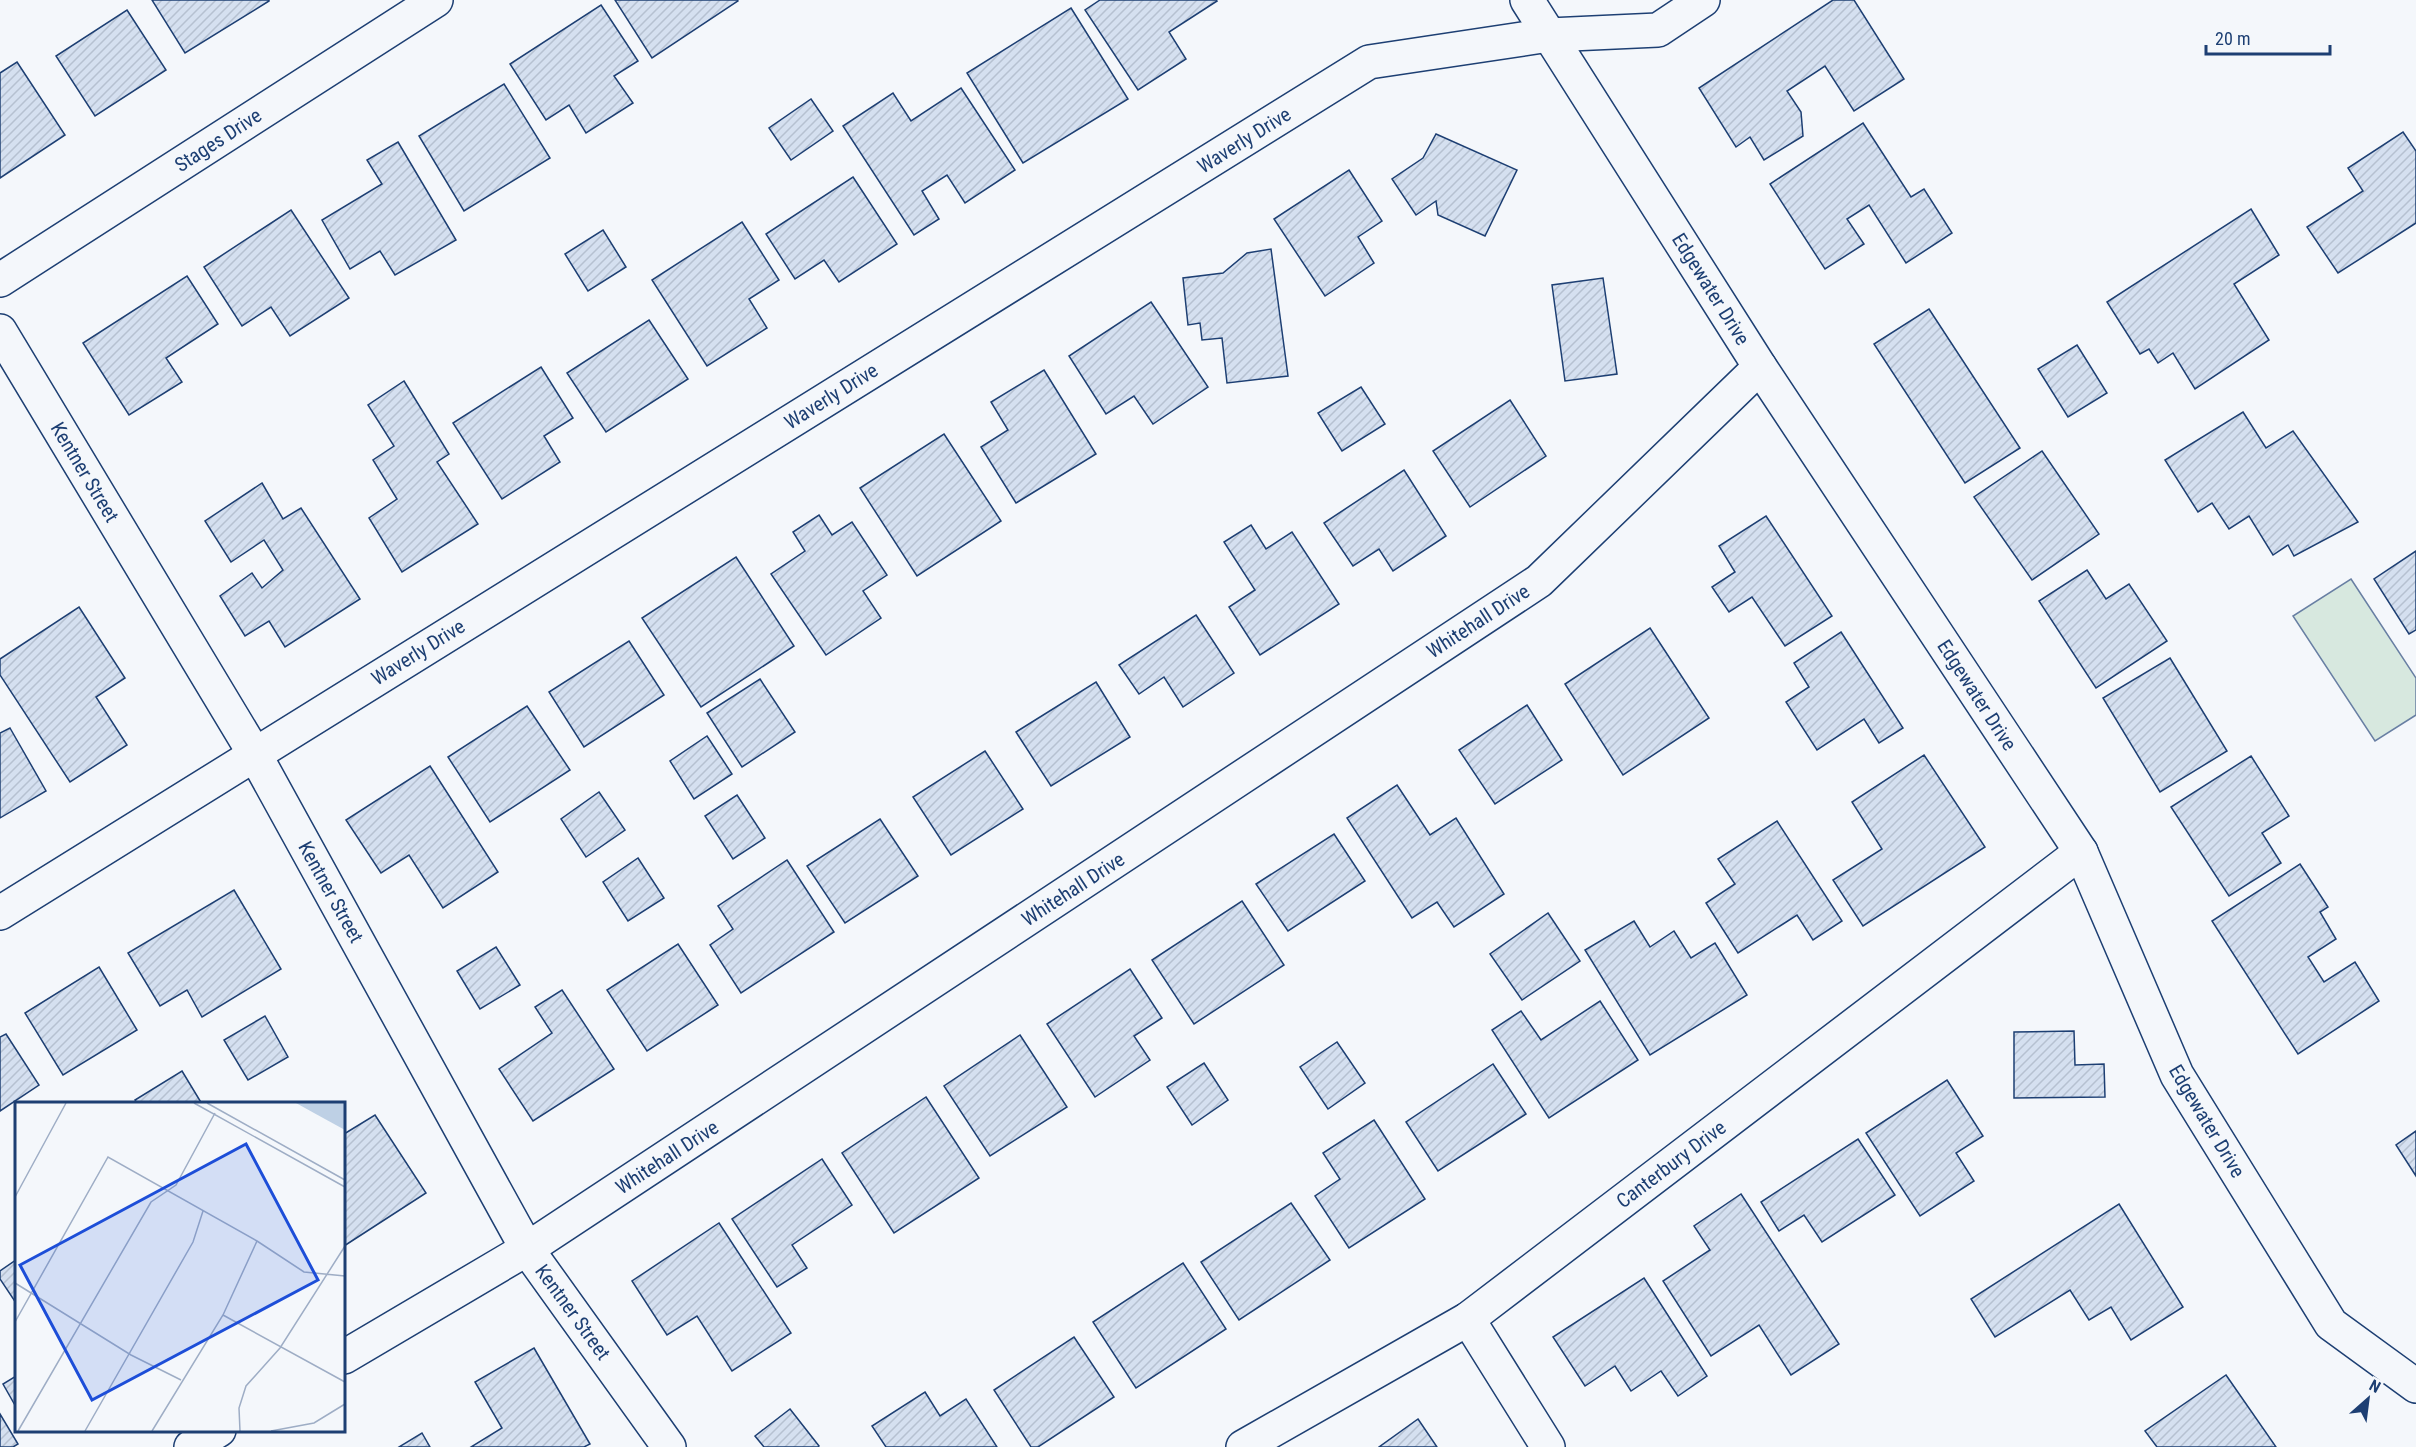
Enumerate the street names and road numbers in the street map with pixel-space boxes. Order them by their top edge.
street label: Waverly Drive [1193,102,1295,178]
street label: Stages Drive [170,103,266,177]
street label: Edgewater Drive [1667,229,1755,349]
street label: Waverly Drive [780,358,882,434]
street label: Kentner Street [46,418,124,526]
street label: Whitehall Drive [1422,579,1534,663]
street label: Waverly Drive [367,614,469,690]
street label: Edgewater Drive [1932,635,2022,755]
street label: Kentner Street [293,837,369,947]
street label: Whitehall Drive [1017,847,1129,931]
street label: Edgewater Drive [2164,1060,2250,1182]
street label: Whitehall Drive [611,1115,723,1199]
street label: Canterbury Drive [1612,1115,1730,1213]
street label: Kentner Street [530,1260,616,1365]

